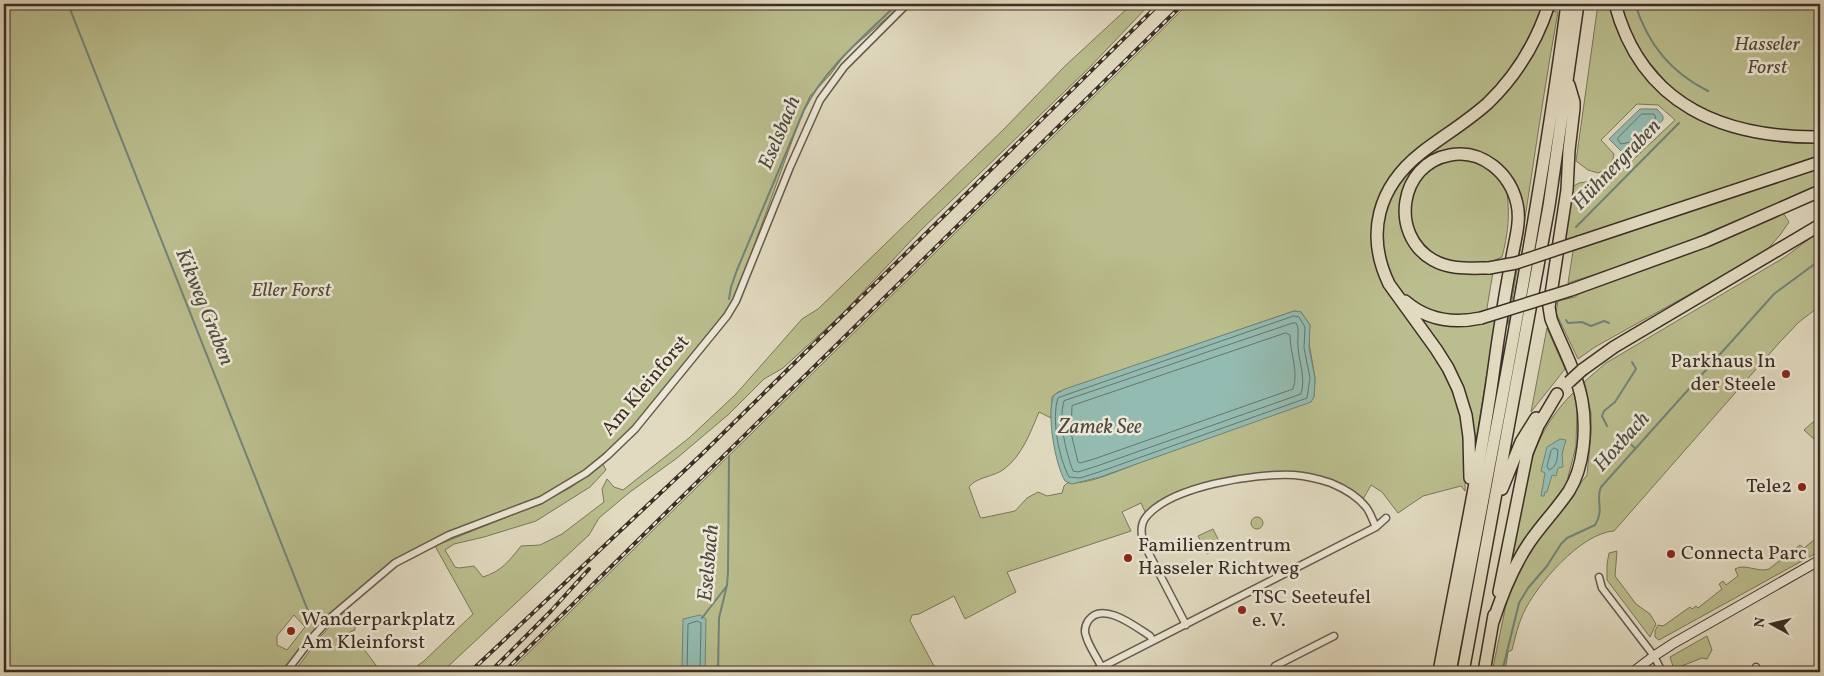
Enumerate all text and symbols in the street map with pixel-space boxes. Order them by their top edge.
park label: Hasseler Forst [1734,31,1800,82]
water label: Eselsbach [752,92,808,174]
water label: Hühnergraben [1566,113,1668,217]
water label: Kikweg Graben [167,244,241,370]
park label: Eller Forst [251,277,332,305]
street label: Am Kleinforst [595,329,697,443]
place label: Parkhaus In der Steele [1670,348,1776,399]
marker: Parkhaus In der Steele [1780,368,1792,380]
water label: Hoxbach [1587,406,1657,478]
water label: Zamek See [1057,413,1142,442]
place label: Tele2 [1746,473,1792,501]
marker: Tele2 [1796,481,1808,493]
water label: Eselsbach [691,523,727,603]
place label: Familienzentrum Hasseler Richtweg [1138,532,1300,583]
place label: Connecta Parc [1681,540,1807,568]
marker: Connecta Parc [1665,548,1677,560]
marker: Familienzentrum Hasseler Richtweg [1122,552,1134,564]
place label: TSC Seeteufel e. V. [1252,584,1371,635]
north arrow [1746,598,1796,648]
marker: TSC Seeteufel e. V. [1236,604,1248,616]
place label: Wanderparkplatz Am Kleinforst [301,606,455,657]
text: N [1750,616,1771,629]
marker: Wanderparkplatz Am Kleinforst [285,625,297,637]

